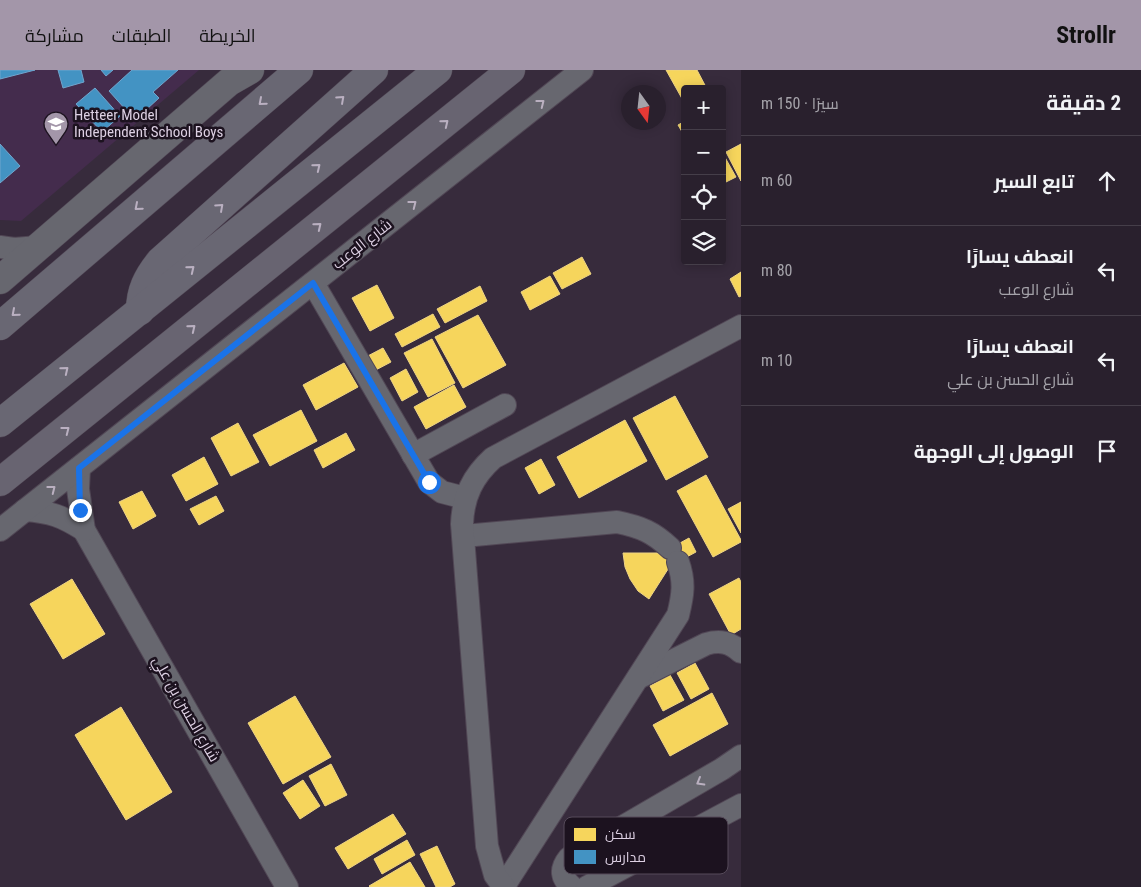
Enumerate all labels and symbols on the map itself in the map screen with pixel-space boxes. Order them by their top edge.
north arrow [621,85,666,130]
one-way arrow [258,96,267,105]
one-way arrow [335,96,344,105]
one-way arrow [535,101,544,109]
place label: Hetteer Model Independent School Boys [74,106,224,141]
school or university icon: Hetteer Model Independent School Boys [43,111,69,145]
one-way arrow [439,120,448,129]
one-way arrow [311,164,320,172]
one-way arrow [408,201,417,210]
one-way arrow [135,202,144,211]
one-way arrow [214,204,223,213]
street label: شارع الوعب [329,215,397,274]
one-way arrow [313,222,322,231]
one-way arrow [185,267,194,275]
one-way arrow [12,308,21,316]
one-way arrow [186,326,195,334]
one-way arrow [60,367,69,376]
one-way arrow [60,428,69,436]
route start [418,471,441,494]
one-way arrow [46,486,56,495]
route end [69,499,92,522]
street label: شارع الحسن بن علي [146,653,224,766]
one-way arrow [696,776,705,786]
legend [564,817,728,874]
text: سكن [605,826,636,842]
text: مدارس [605,849,646,865]

